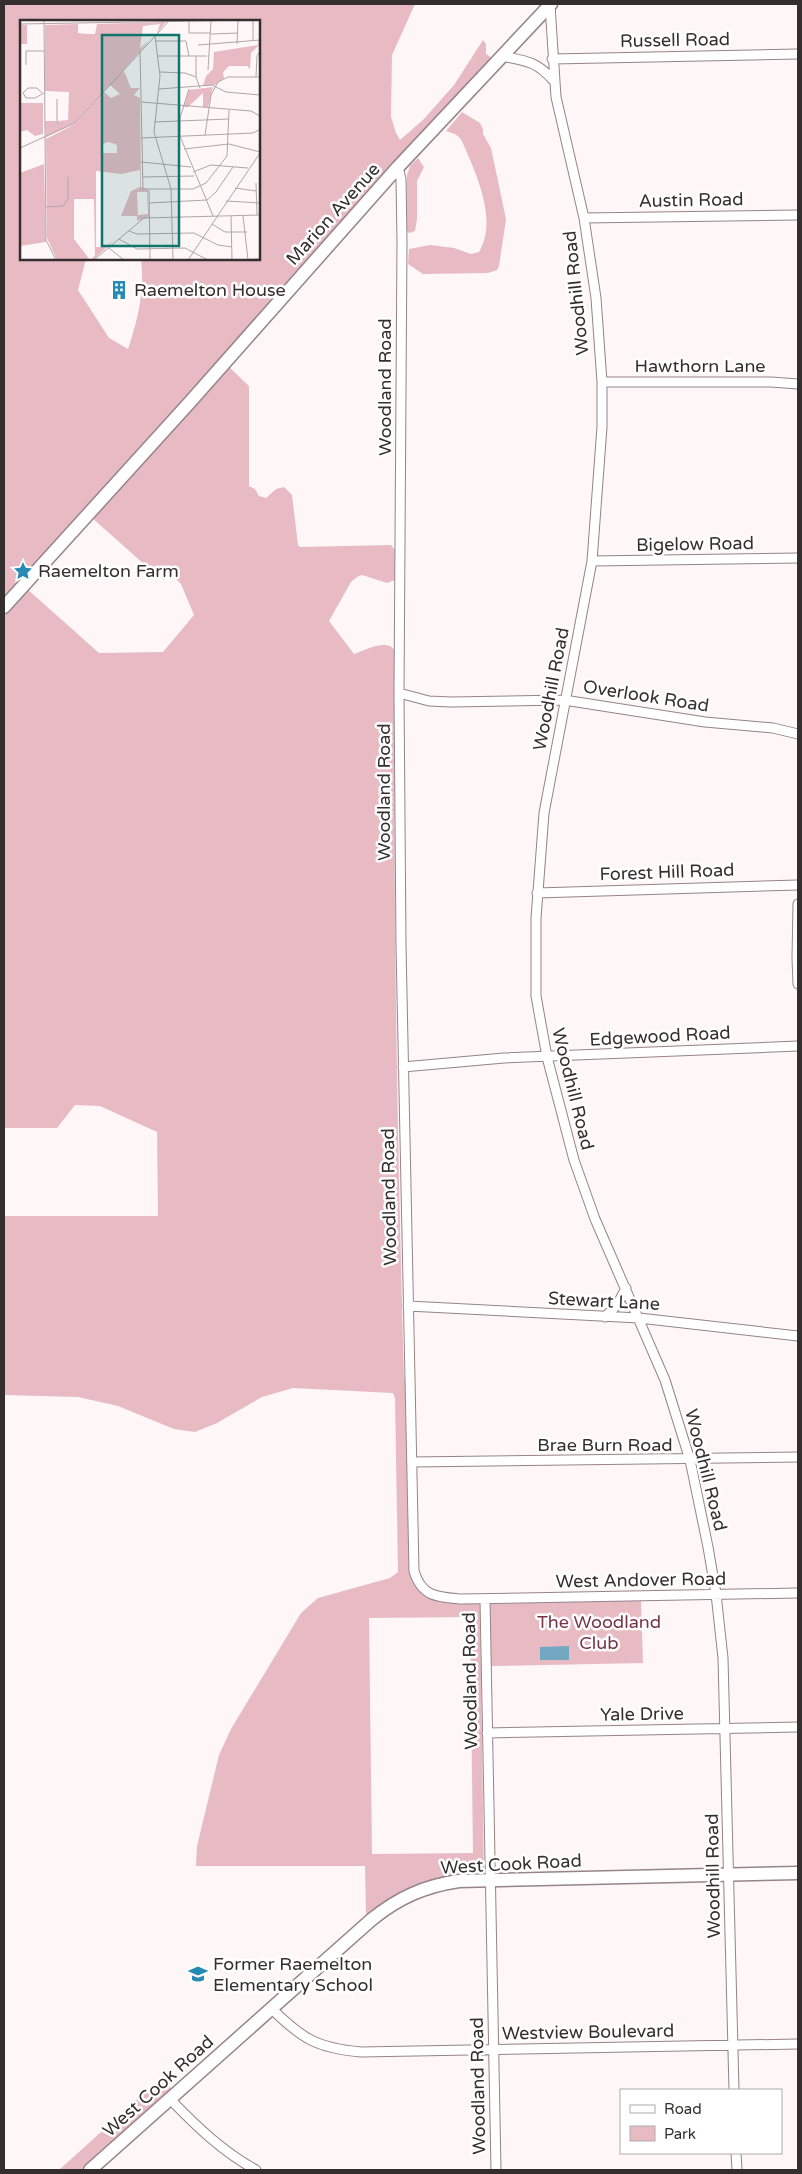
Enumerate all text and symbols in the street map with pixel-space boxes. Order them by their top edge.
inset map [20,20,260,260]
street label: Russell Road [620,28,730,52]
street label: Marion Avenue [281,158,385,270]
street label: Austin Road [638,188,744,212]
street label: Woodhill Road [559,230,593,356]
building icon: Raemelton House [108,279,130,301]
place label: Raemelton House [134,279,286,301]
street label: Woodland Road [374,318,396,456]
street label: Hawthorn Lane [634,355,766,377]
street label: Bigelow Road [636,532,754,556]
place icon: Raemelton Farm [12,560,34,582]
place label: Raemelton Farm [38,560,179,582]
street label: Woodhill Road [528,626,574,752]
street label: Overlook Road [581,675,711,717]
street label: Woodland Road [373,723,395,861]
street label: Forest Hill Road [599,859,735,885]
street label: Edgewood Road [589,1021,731,1051]
street label: Woodhill Road [547,1026,599,1152]
street label: Woodland Road [377,1128,401,1266]
street label: Stewart Lane [548,1287,660,1315]
street label: Woodhill Road [680,1407,732,1533]
street label: Brae Burn Road [537,1434,673,1456]
street label: West Andover Road [556,1568,726,1592]
park label: The Woodland Club [537,1611,661,1654]
street label: Woodland Road [458,1612,482,1750]
street label: Yale Drive [600,1702,684,1726]
street label: Woodhill Road [701,1813,725,1939]
street label: West Cook Road [440,1849,582,1879]
place label: Former Raemelton Elementary School [213,1953,373,1996]
school or university icon: Former Raemelton Elementary School [187,1963,209,1985]
street label: Woodland Road [466,2017,490,2155]
street label: Westview Boulevard [502,2019,674,2045]
street label: West Cook Road [98,2030,218,2142]
legend [620,2089,782,2154]
text: Road [664,2100,702,2118]
text: Park [664,2125,696,2143]

